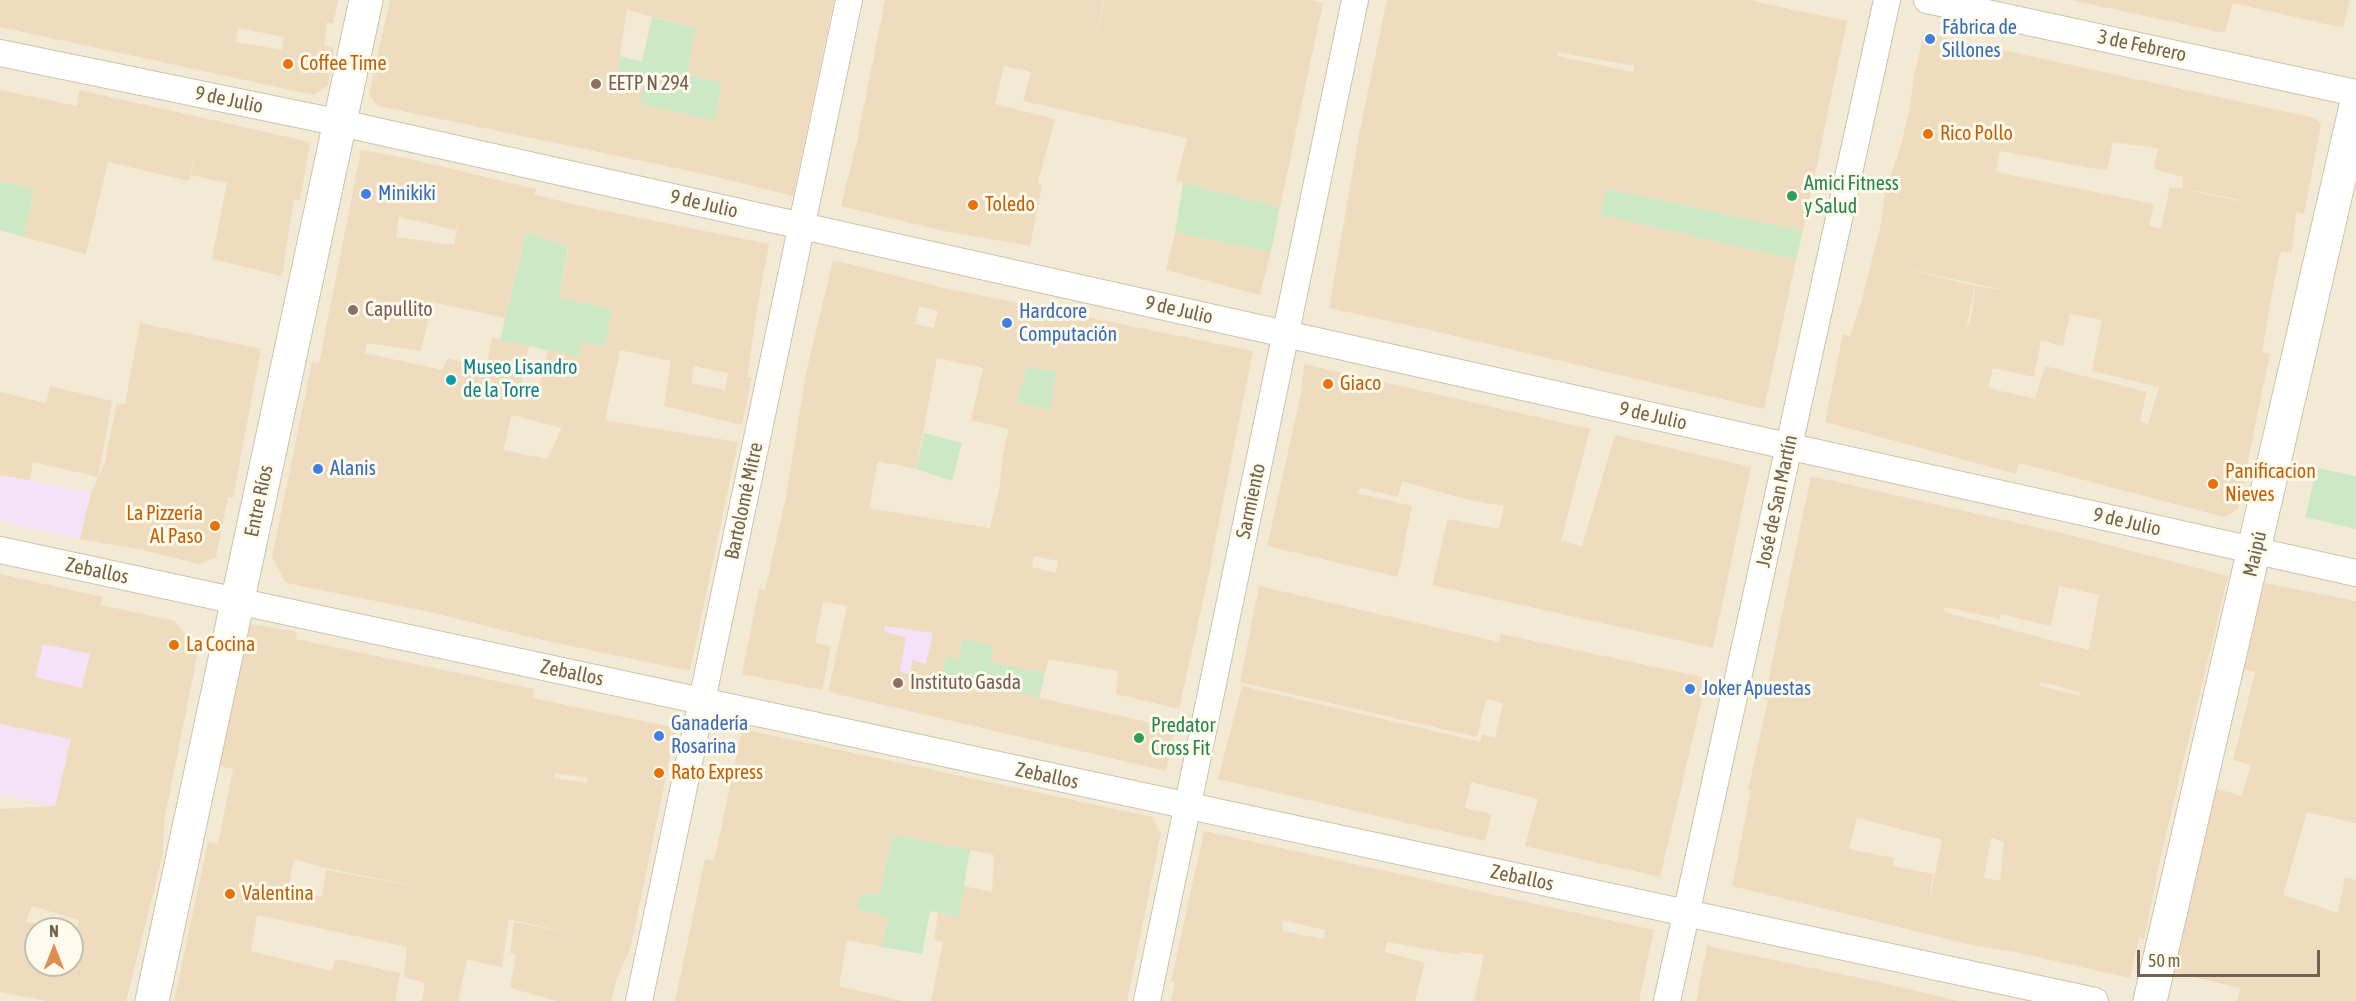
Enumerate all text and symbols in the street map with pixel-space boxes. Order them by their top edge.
place label: Fábrica de Sillones [1942,16,2017,63]
street label: 3 de Febrero [2096,25,2188,67]
marker: Fábrica de Sillones [1923,32,1937,46]
place label: Coffee Time [300,52,386,76]
marker: Coffee Time [281,57,295,71]
place label: EETP N 294 [608,72,689,96]
marker: EETP N 294 [589,77,603,91]
street label: 9 de Julio [193,81,265,119]
place label: Rico Pollo [1940,122,2013,146]
marker: Rico Pollo [1921,127,1935,141]
place label: Amici Fitness y Salud [1804,172,1899,219]
place label: Minikiki [378,182,436,206]
street label: 9 de Julio [668,185,740,223]
marker: Minikiki [359,187,373,201]
marker: Amici Fitness y Salud [1785,189,1799,203]
place label: Toledo [985,193,1035,217]
marker: Toledo [966,198,980,212]
street label: 9 de Julio [1143,291,1215,329]
place label: Capullito [365,298,433,322]
place label: Hardcore Computación [1019,300,1117,347]
marker: Capullito [346,303,360,317]
marker: Hardcore Computación [1000,316,1014,330]
place label: Museo Lisandro de la Torre [463,356,577,403]
place label: Giaco [1340,372,1381,396]
marker: Museo Lisandro de la Torre [444,373,458,387]
marker: Giaco [1321,377,1335,391]
street label: 9 de Julio [1617,397,1689,435]
street label: José de San Martín [1751,433,1803,569]
street label: Bartolomé Mitre [720,440,768,562]
place label: Alanis [330,457,376,481]
place label: Panificacion Nieves [2225,460,2316,507]
street label: Sarmiento [1231,461,1271,541]
marker: Alanis [311,462,325,476]
street label: Entre Ríos [240,463,278,539]
marker: Panificacion Nieves [2206,477,2220,491]
place label: La Pizzería Al Paso [126,502,203,549]
street label: 9 de Julio [2091,503,2163,541]
marker: La Pizzería Al Paso [208,519,222,533]
street label: Maipú [2238,529,2272,579]
street label: Zeballos [63,553,131,589]
place label: La Cocina [186,633,255,657]
marker: La Cocina [167,638,181,652]
street label: Zeballos [538,655,606,691]
place label: Instituto Gasda [910,671,1021,695]
marker: Instituto Gasda [891,676,905,690]
place label: Joker Apuestas [1702,677,1811,701]
marker: Joker Apuestas [1683,682,1697,696]
place label: Ganadería Rosarina [671,712,748,759]
place label: Predator Cross Fit [1151,714,1215,761]
marker: Ganadería Rosarina [652,729,666,743]
marker: Predator Cross Fit [1132,731,1146,745]
street label: Zeballos [1013,758,1081,794]
place label: Rato Express [671,761,763,785]
marker: Rato Express [652,766,666,780]
street label: Zeballos [1488,860,1556,896]
place label: Valentina [242,882,314,906]
marker: Valentina [223,887,237,901]
north arrow [24,917,84,977]
text: N [49,922,59,940]
scale bar [2140,938,2323,976]
text: 50 m [2148,950,2180,971]

